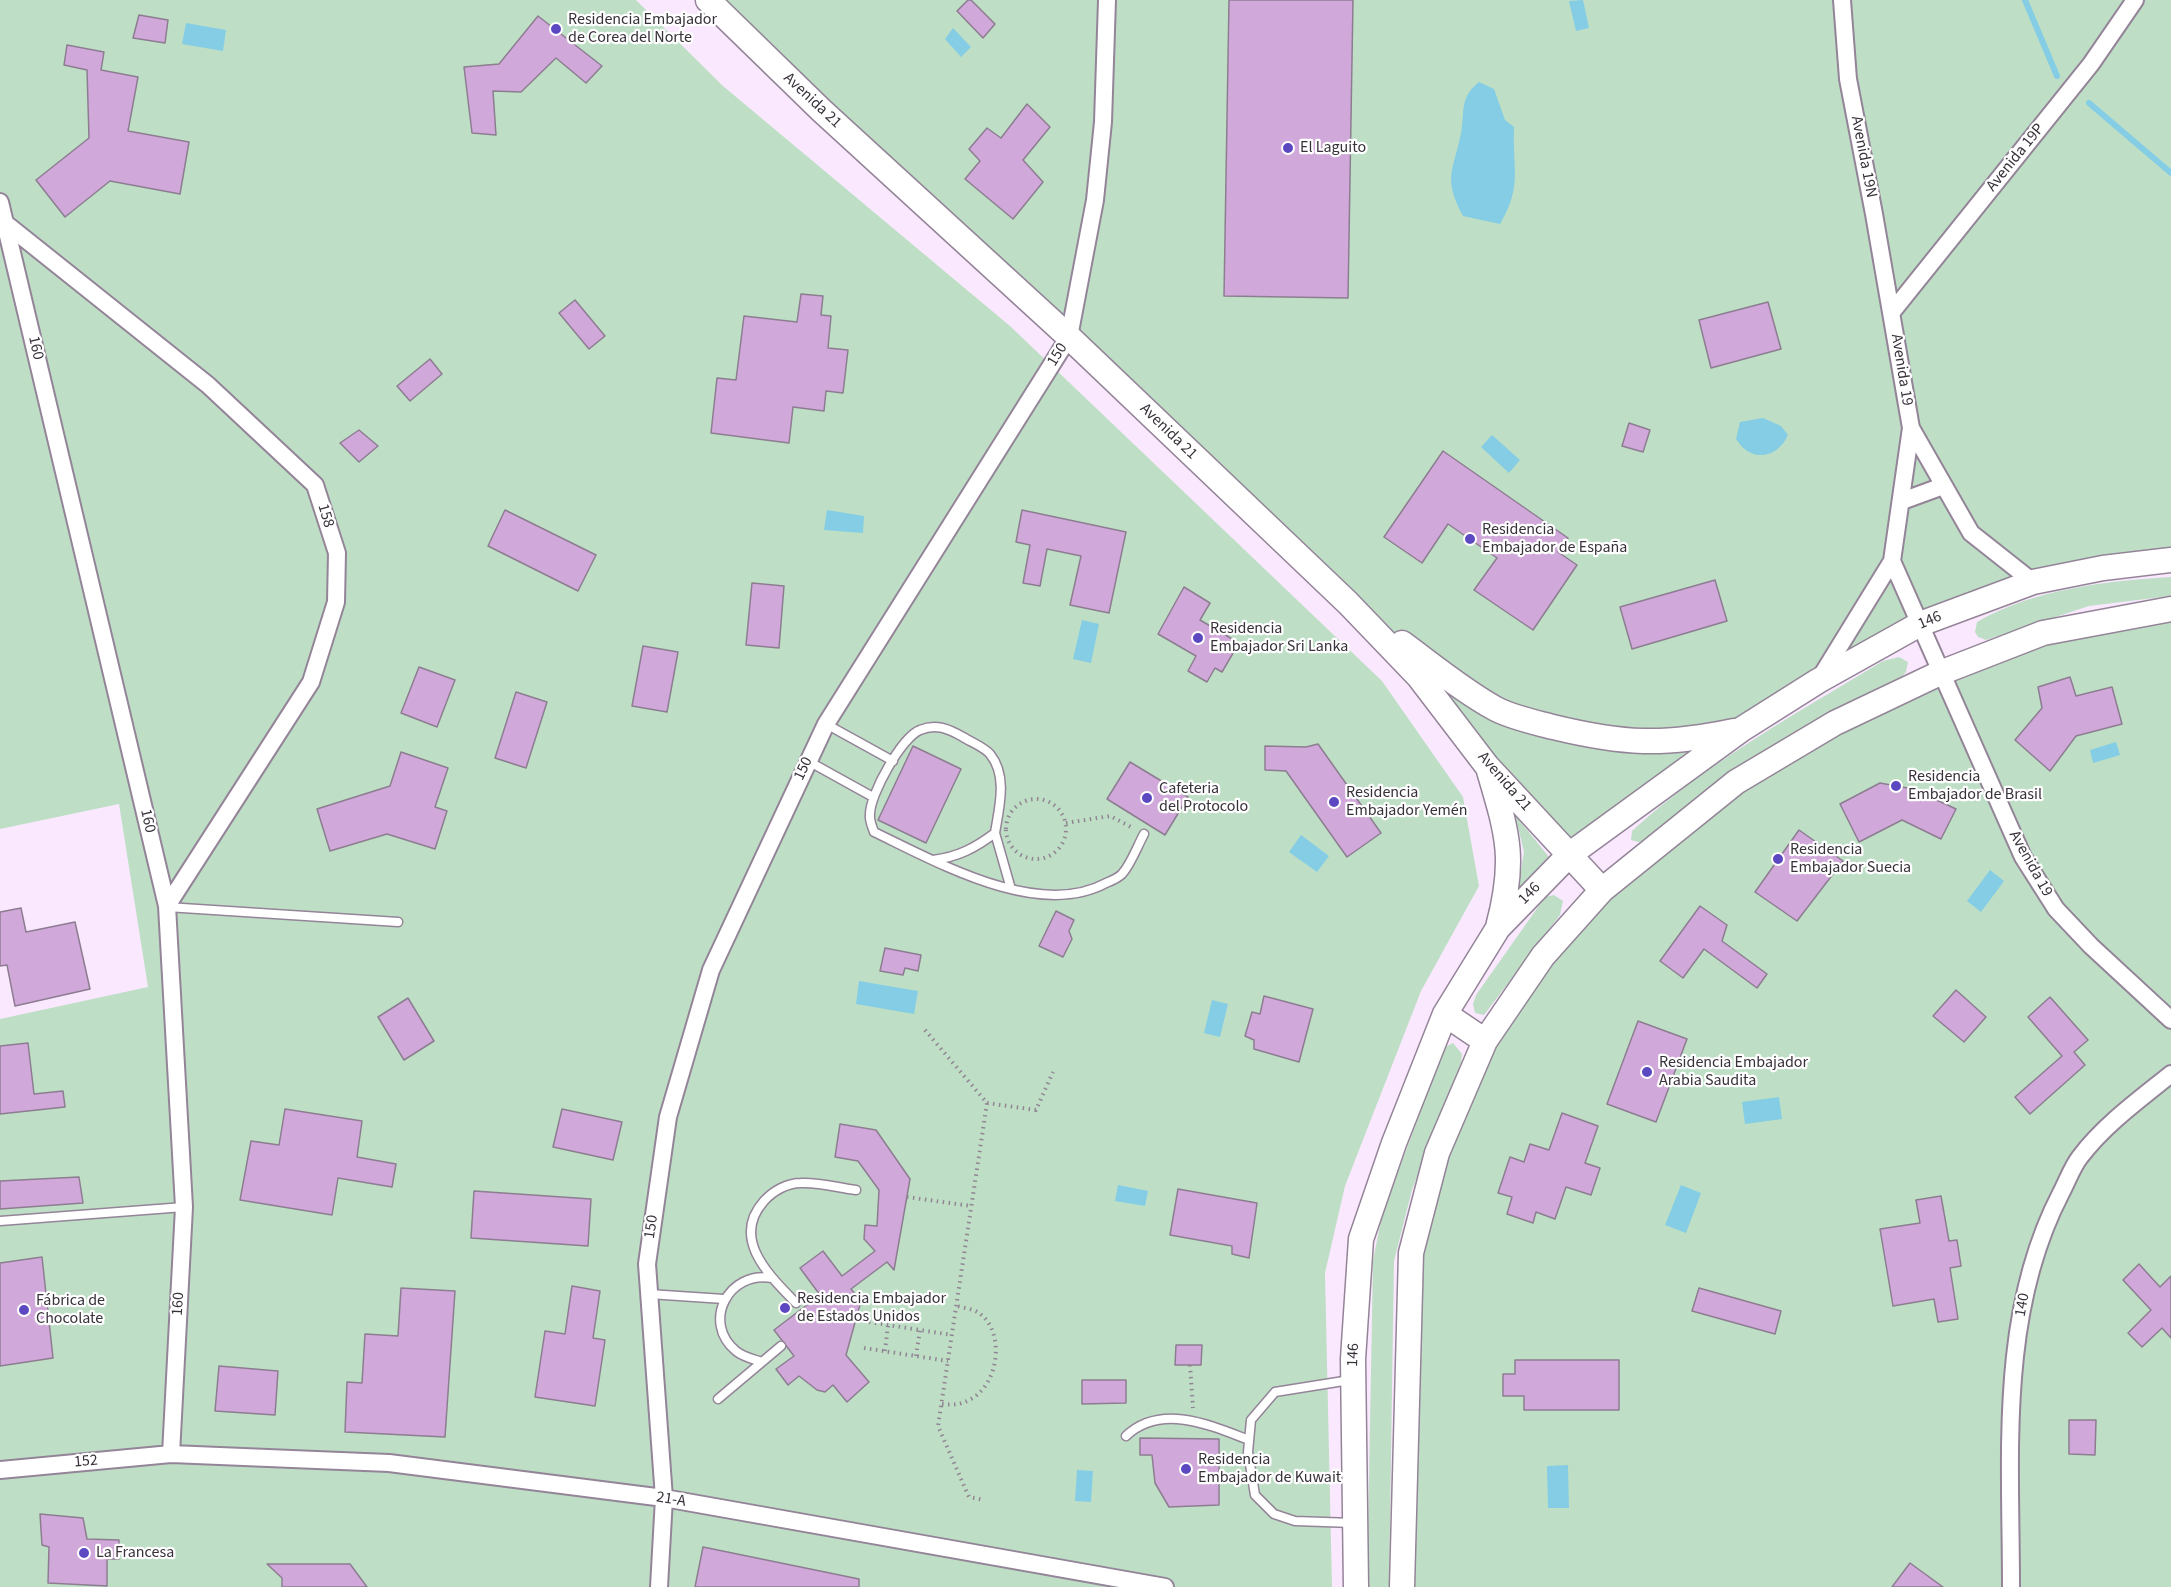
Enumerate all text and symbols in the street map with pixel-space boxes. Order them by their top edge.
place label: Residencia Embajador de Corea del Norte [568,10,717,48]
marker: Residencia Embajador de Corea del Norte [549,22,563,36]
street label: Avenida 21 [779,69,845,133]
street label: Avenida 19N [1846,114,1880,200]
street label: Avenida 19P [1983,120,2049,196]
place label: El Laguito [1300,138,1366,158]
marker: El Laguito [1281,141,1295,155]
street label: Avenida 19 [1886,333,1916,407]
street label: 160 [23,334,47,362]
street label: 150 [1044,340,1072,370]
street label: Avenida 21 [1135,400,1201,464]
street label: 158 [312,502,338,530]
place label: Residencia Embajador de España [1482,520,1627,558]
marker: Residencia Embajador de España [1463,532,1477,546]
street label: 146 [1915,608,1945,634]
place label: Residencia Embajador Sri Lanka [1210,619,1348,657]
marker: Residencia Embajador Sri Lanka [1191,631,1205,645]
street label: Avenida 21 [1473,748,1535,816]
street label: 150 [790,754,818,784]
place label: Residencia Embajador de Brasil [1908,767,2042,805]
place label: Cafeteria del Protocolo [1159,779,1248,817]
marker: Residencia Embajador de Brasil [1889,779,1903,793]
place label: Residencia Embajador Yemén [1346,783,1468,821]
marker: Cafeteria del Protocolo [1140,791,1154,805]
marker: Residencia Embajador Yemén [1327,795,1341,809]
street label: 160 [135,807,159,835]
street label: Avenida 19 [2004,828,2056,900]
place label: Residencia Embajador Suecia [1790,840,1911,878]
marker: Residencia Embajador Suecia [1771,852,1785,866]
street label: 146 [1515,879,1545,909]
place label: Residencia Embajador Arabia Saudita [1659,1053,1808,1091]
marker: Residencia Embajador Arabia Saudita [1640,1065,1654,1079]
street label: 150 [641,1214,663,1240]
place label: Residencia Embajador de Estados Unidos [797,1289,946,1327]
place label: Fábrica de Chocolate [36,1291,105,1329]
street label: 160 [169,1292,189,1316]
street label: 140 [2011,1292,2035,1318]
marker: Residencia Embajador de Estados Unidos [778,1301,792,1315]
marker: Fábrica de Chocolate [17,1303,31,1317]
street label: 146 [1344,1343,1364,1367]
place label: Residencia Embajador de Kuwait [1198,1450,1341,1488]
street label: 152 [73,1451,99,1473]
marker: Residencia Embajador de Kuwait [1179,1462,1193,1476]
street label: 21-A [655,1488,687,1512]
place label: La Francesa [96,1543,174,1563]
marker: La Francesa [77,1546,91,1560]

